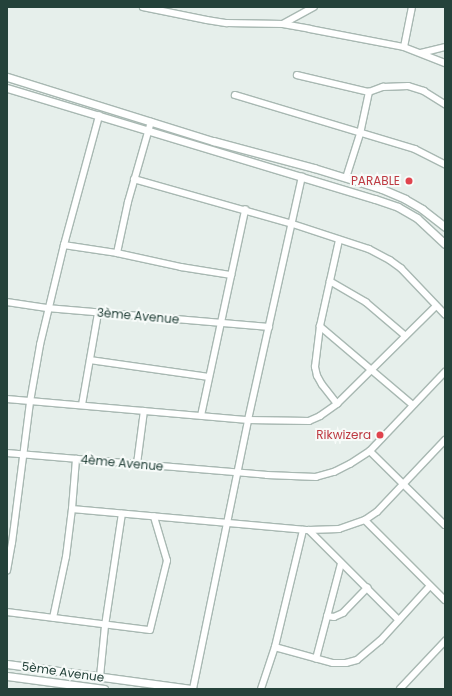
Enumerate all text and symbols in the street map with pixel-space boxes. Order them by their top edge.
place label: PARABLE [351,174,400,188]
marker: PARABLE [403,175,415,187]
street label: 3ème Avenue [96,305,180,327]
place label: Rikwizera [316,428,371,442]
marker: Rikwizera [374,429,386,441]
street label: 4ème Avenue [80,452,164,474]
street label: 5ème Avenue [21,659,105,685]

